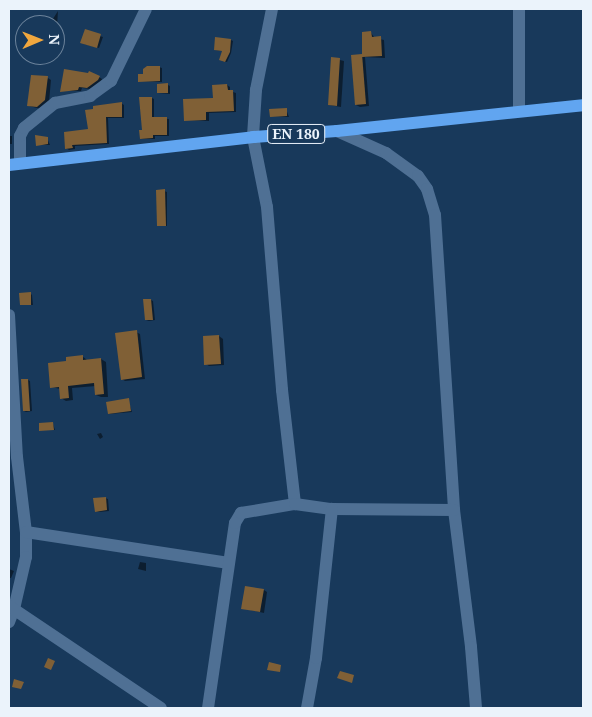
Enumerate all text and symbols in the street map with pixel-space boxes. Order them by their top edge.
north arrow [15,15,65,65]
text: N [45,34,64,45]
road number: EN 180 [266,122,326,146]

